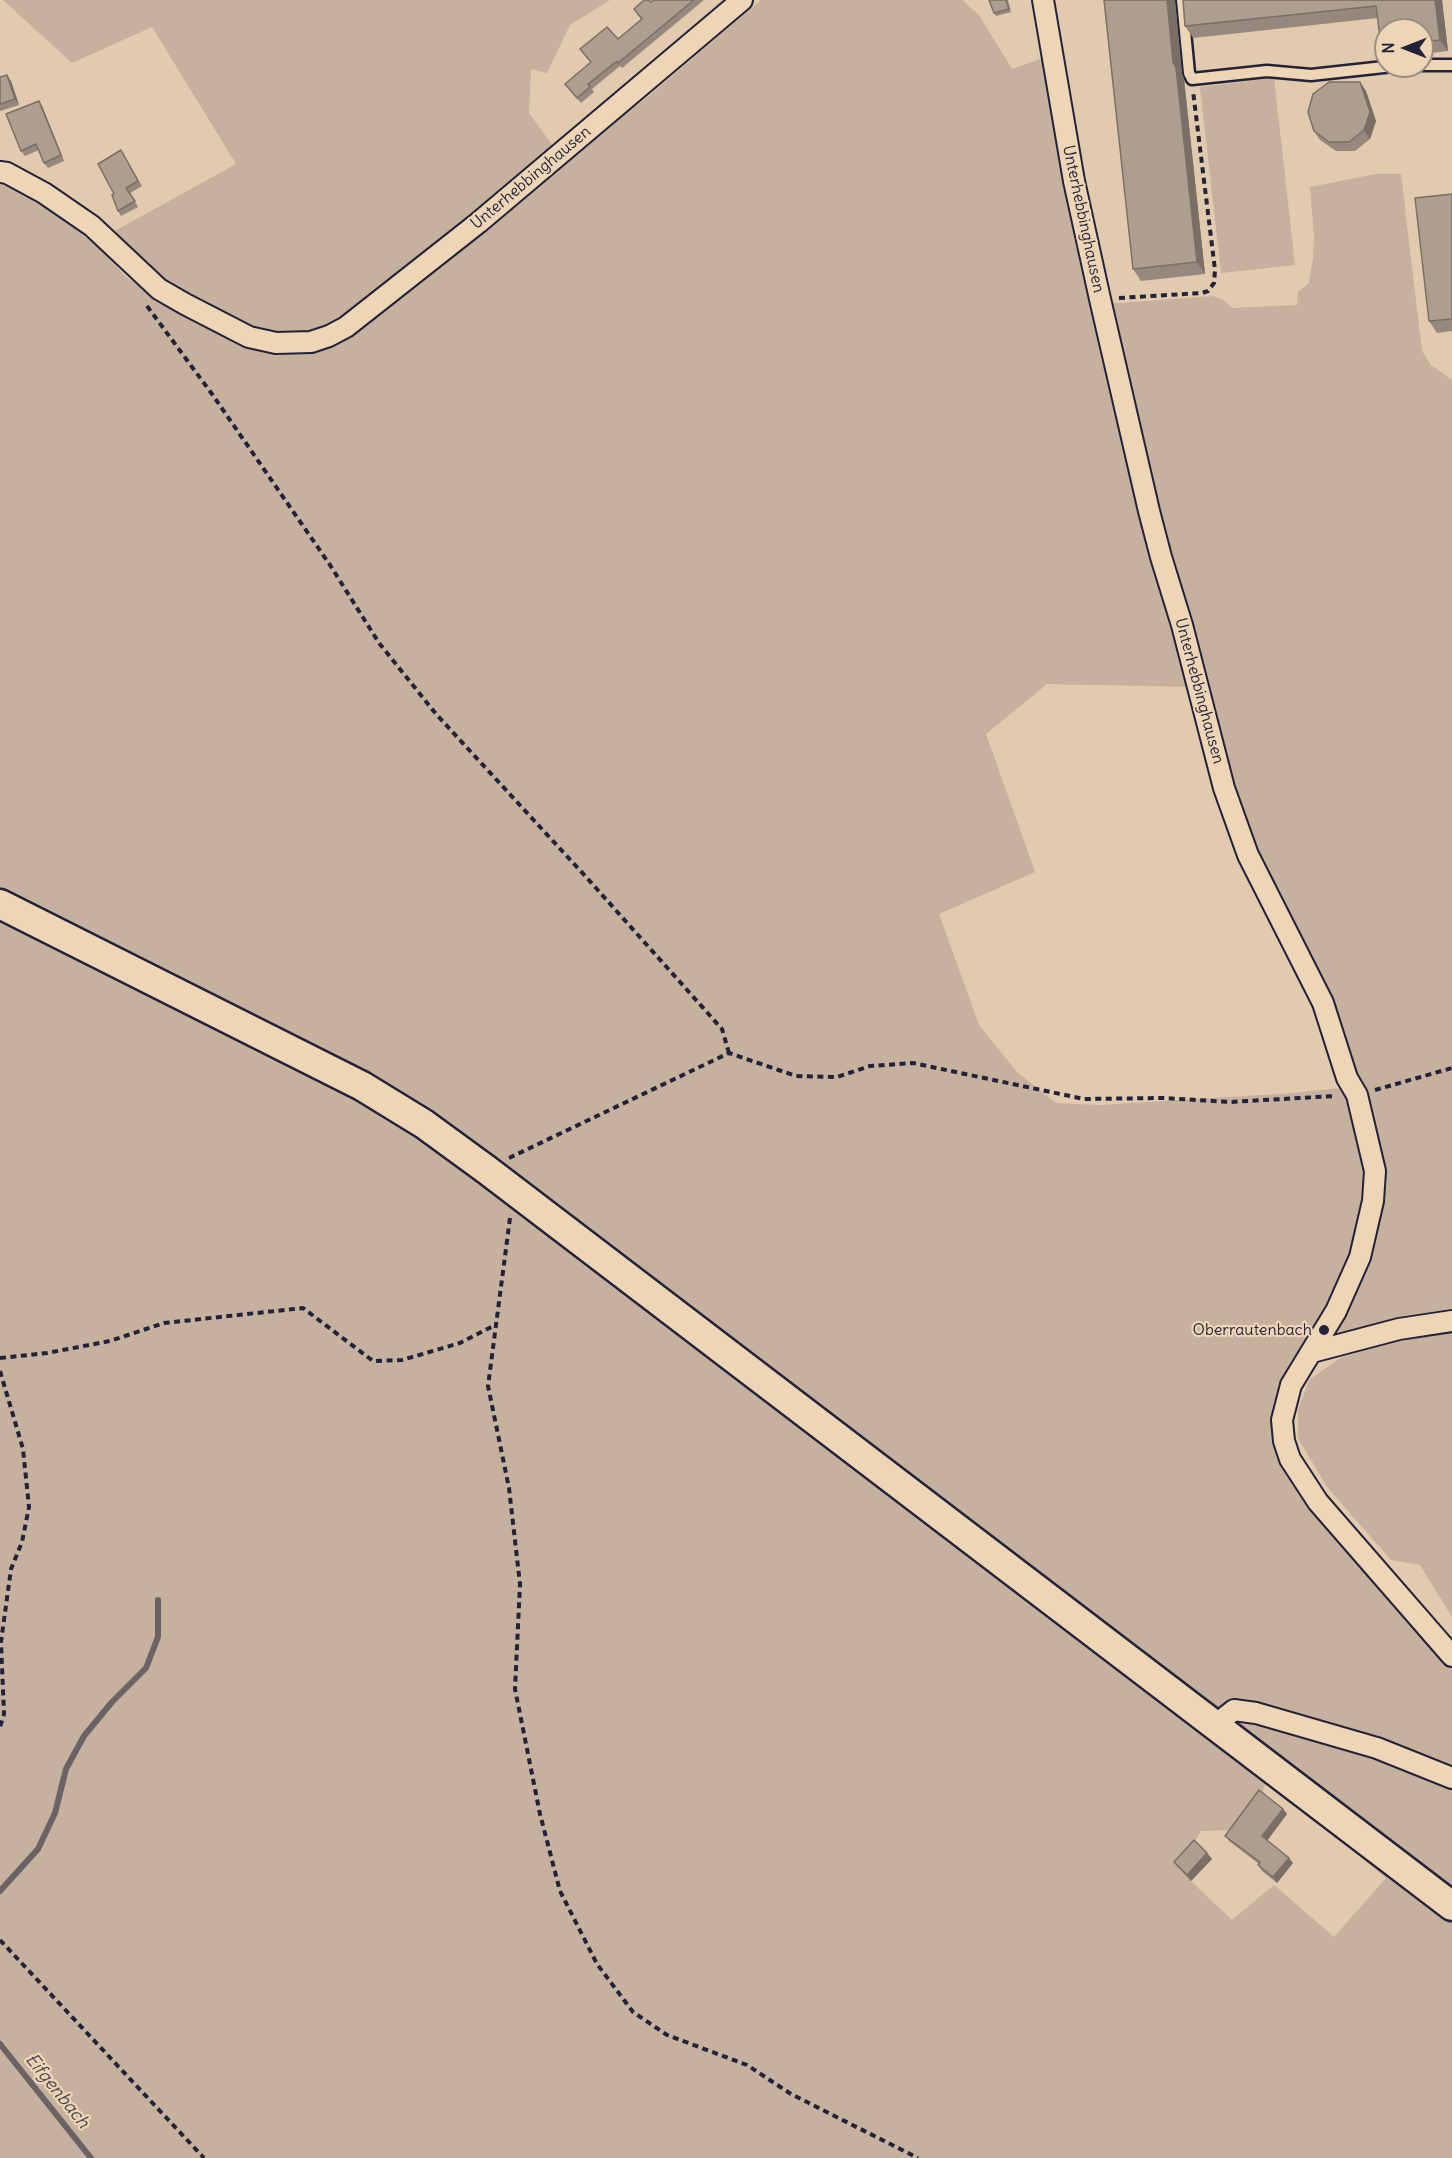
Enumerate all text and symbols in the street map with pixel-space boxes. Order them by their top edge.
north arrow [1374,18,1434,78]
text: N [1378,42,1398,54]
street label: Unterhebbinghausen [467,122,595,234]
street label: Unterhebbinghausen [1058,143,1108,295]
street label: Unterhebbinghausen [1170,616,1228,766]
place label: Oberrautenbach [1193,1320,1312,1340]
marker: Oberrautenbach [1317,1323,1331,1337]
water label: Eifgenbach [20,2049,94,2133]

